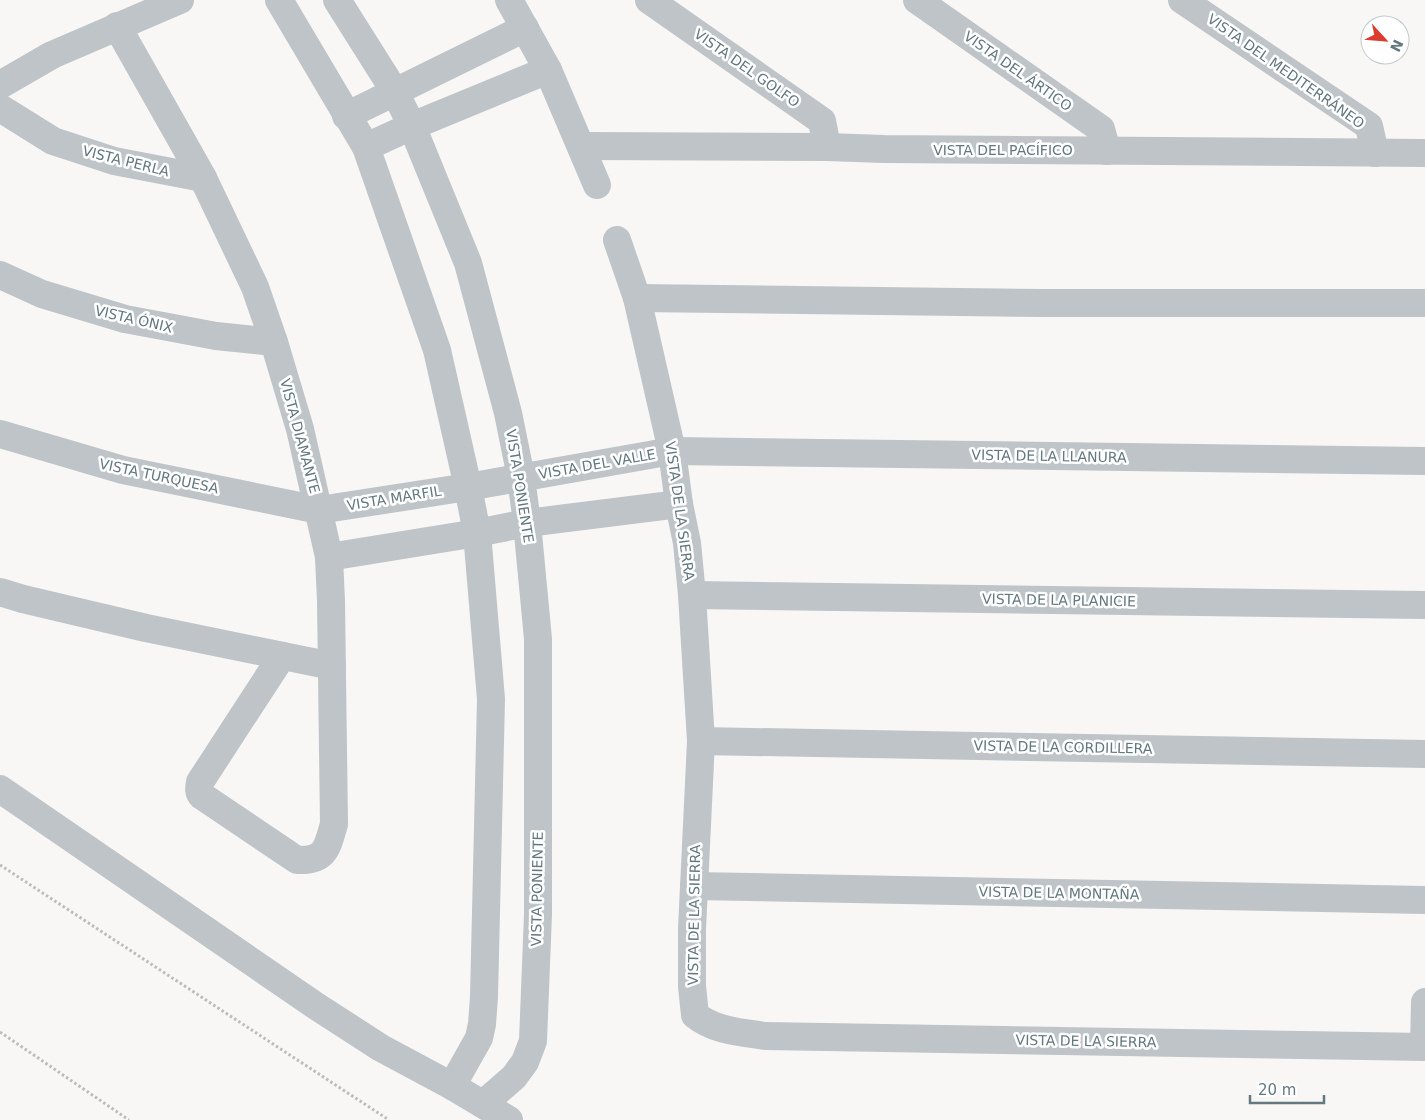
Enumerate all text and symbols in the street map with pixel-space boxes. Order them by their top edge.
street label: VISTA DEL MEDITERRÁNEO [1204,11,1368,131]
north arrow [1360,15,1410,65]
street label: VISTA DEL GOLFO [691,26,803,110]
street label: VISTA DEL ÁRTICO [961,28,1075,114]
text: N [1387,37,1406,54]
street label: VISTA PERLA [81,142,171,180]
street label: VISTA DEL PACÍFICO [933,142,1073,158]
street label: VISTA ÓNIX [94,301,175,336]
street label: VISTA DIAMANTE [277,377,323,495]
street label: VISTA PONIENTE [503,428,537,544]
street label: VISTA DE LA SIERRA [662,440,698,582]
street label: VISTA DEL VALLE [537,446,657,482]
street label: VISTA DE LA LLANURA [971,447,1127,465]
street label: VISTA TURQUESA [98,456,220,497]
street label: VISTA MARFIL [346,483,443,513]
street label: VISTA DE LA PLANICIE [982,591,1136,609]
street label: VISTA DE LA CORDILLERA [973,737,1153,757]
street label: VISTA PONIENTE [528,831,546,947]
street label: VISTA DE LA SIERRA [685,844,703,985]
street label: VISTA DE LA MONTAÑA [978,884,1140,902]
street label: VISTA DE LA SIERRA [1016,1032,1157,1050]
scale bar [1250,1072,1324,1104]
text: 20 m [1258,1081,1296,1099]

